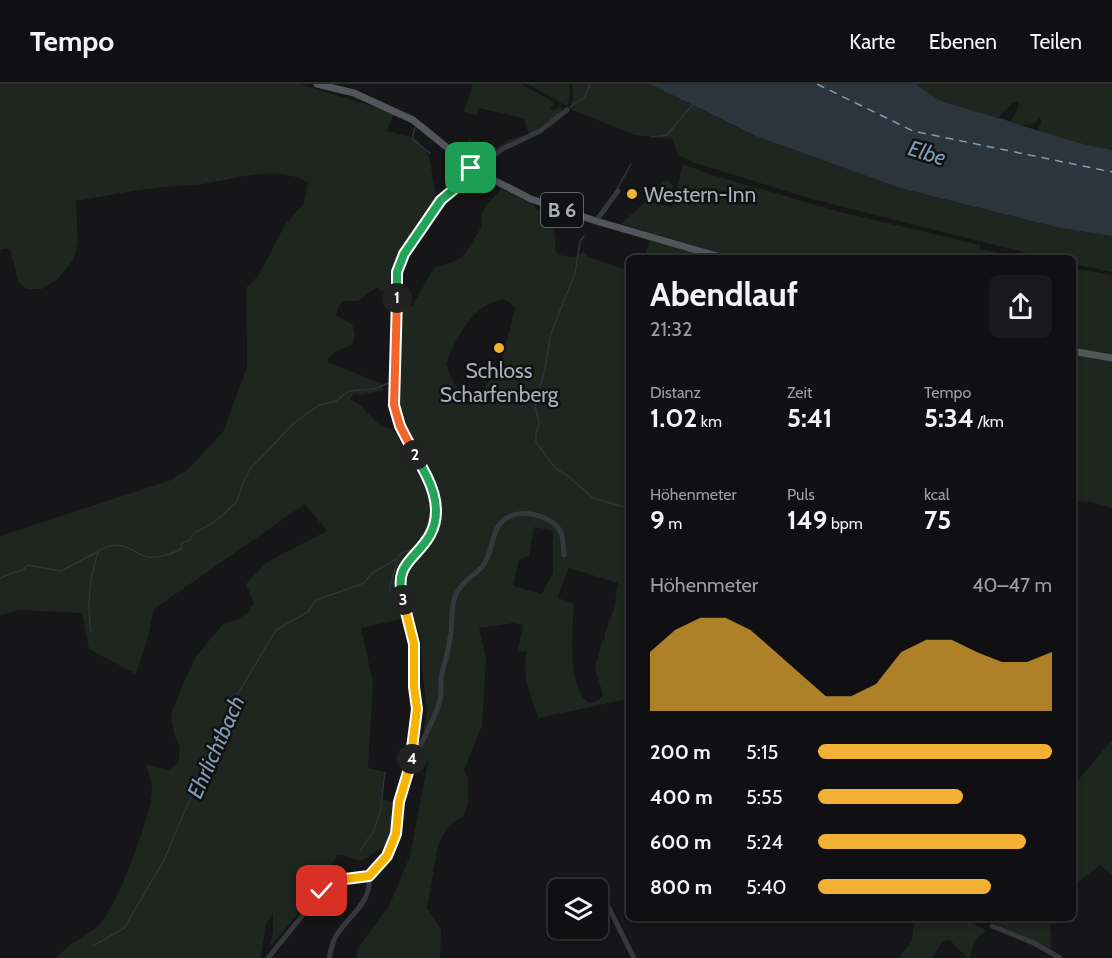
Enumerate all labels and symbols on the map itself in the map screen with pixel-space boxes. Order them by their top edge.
water label: Elbe [905,135,949,171]
pin [445,142,496,193]
place label: Western-Inn [644,182,756,207]
marker: Western-Inn [625,187,639,201]
road number: B 6 [541,193,583,227]
pin: 1 [382,283,412,313]
marker: Schloss Scharfenberg [492,341,506,355]
place label: Schloss Scharfenberg [440,358,559,407]
pin: 2 [400,440,430,470]
pin: 3 [388,585,418,615]
water label: Ehrlichtbach [181,692,251,802]
pin: 4 [397,744,427,774]
pin [296,865,347,916]

